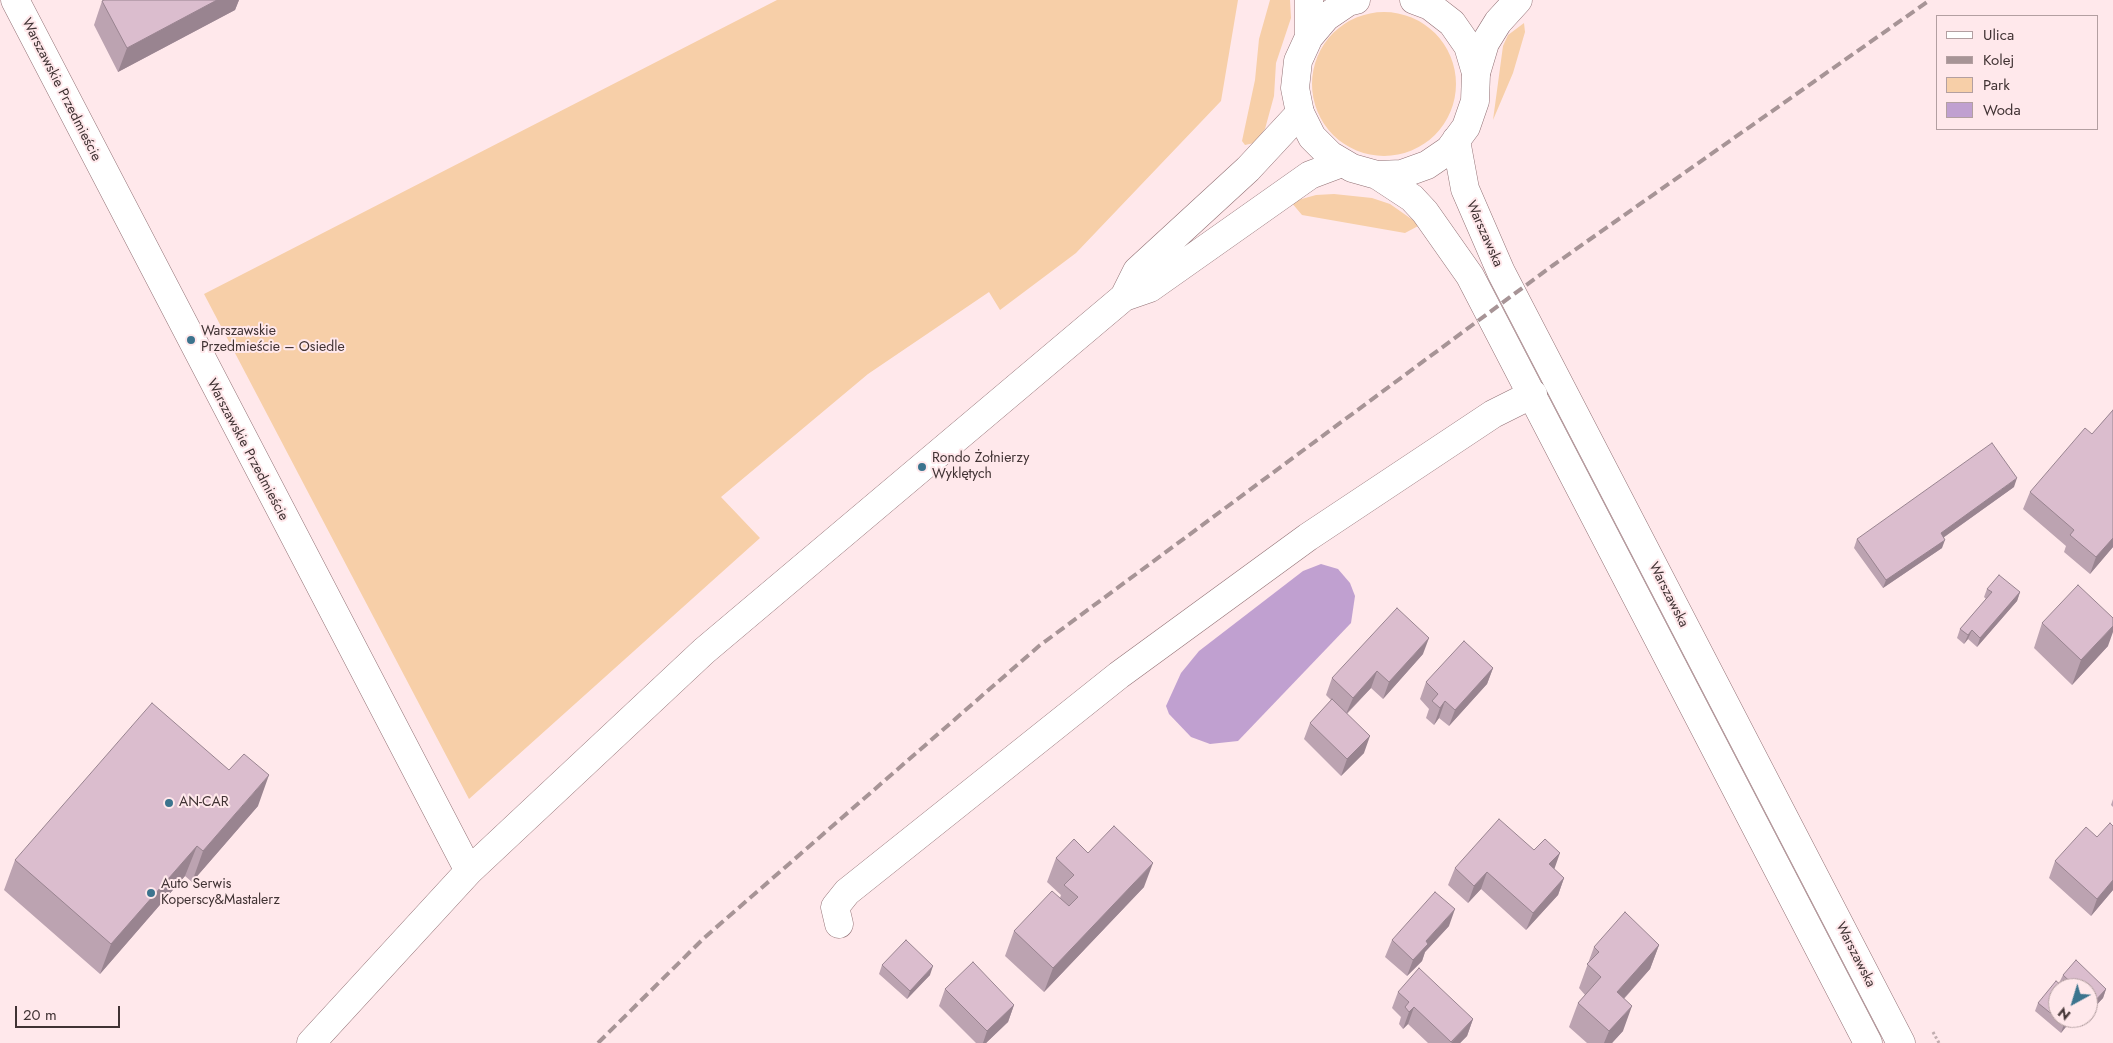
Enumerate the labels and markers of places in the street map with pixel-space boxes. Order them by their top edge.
place label: Warszawskie Przedmieście – Osiedle [201,324,345,357]
marker: Warszawskie Przedmieście – Osiedle [185,334,197,346]
place label: Rondo Żołnierzy Wyklętych [932,451,1029,484]
marker: Rondo Żołnierzy Wyklętych [916,461,928,473]
place label: AN-CAR [179,795,228,811]
marker: AN-CAR [163,797,175,809]
place label: Auto Serwis Koperscy&Mastalerz [161,877,280,910]
marker: Auto Serwis Koperscy&Mastalerz [145,887,157,899]

